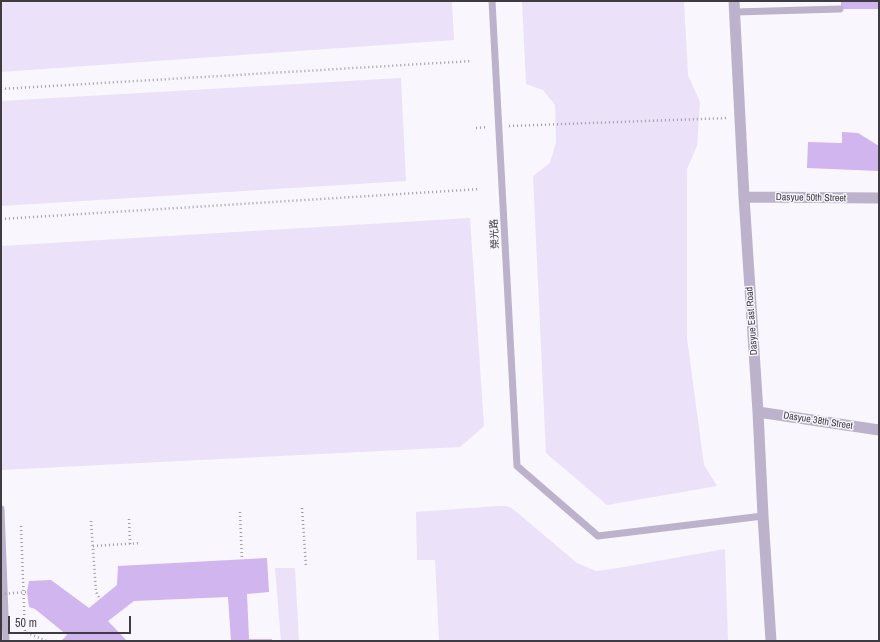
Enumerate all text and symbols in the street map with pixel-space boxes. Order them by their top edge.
street label: Dasyue 50th Street [776,191,846,205]
street label: 榮光路 [488,219,502,249]
street label: Dasyue East Road [744,286,760,356]
street label: Dasyue 38th Street [782,410,854,432]
scale bar [10,608,133,634]
text: 50 m [15,615,37,631]

